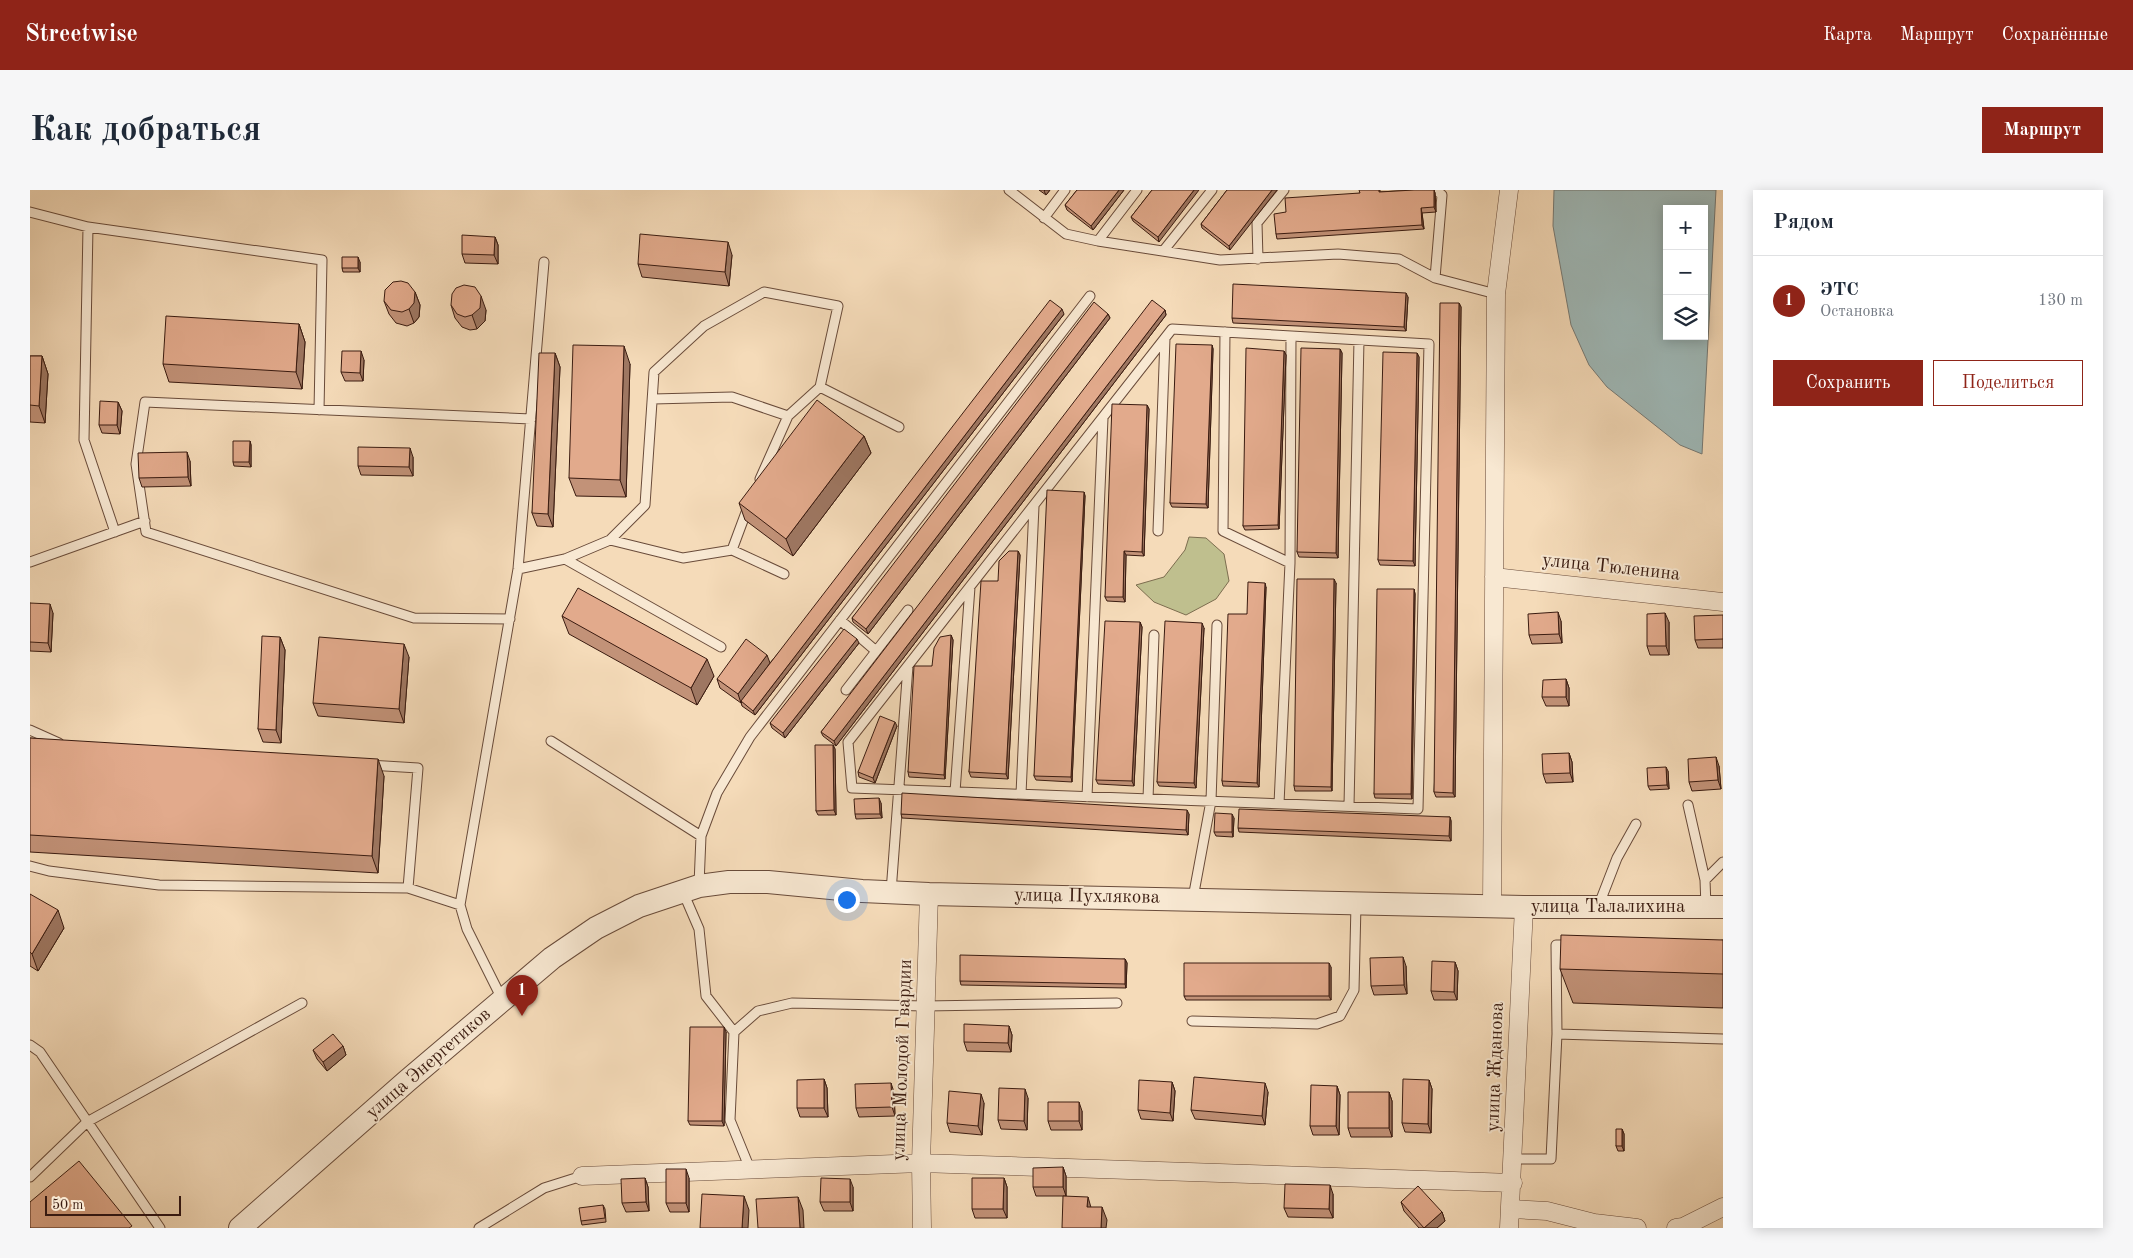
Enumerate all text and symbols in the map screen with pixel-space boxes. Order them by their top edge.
text: Streetwise [25,23,138,47]
text: Карта [1823,26,1872,44]
text: Маршрут [1900,26,1974,44]
text: Сохранённые [2002,26,2108,44]
button: Маршрут [1982,107,2103,153]
text: Как добраться [30,113,261,148]
map controls [1663,205,1708,340]
button: + [1663,205,1708,250]
text: Рядом [1773,212,1834,233]
button: − [1663,250,1708,295]
text: ЭТС [1820,281,1859,300]
text: 1 [1784,293,1794,309]
text: 130 m [2038,293,2083,309]
button: layers [1663,295,1708,340]
text: Остановка [1820,304,1894,320]
button: Сохранить [1773,360,1923,406]
button: Поделиться [1933,360,2083,406]
street label: улица Тюленина [1541,551,1682,585]
street label: улица Пухлякова [1014,886,1161,908]
your location [834,887,860,913]
street label: улица Талалихина [1531,898,1686,917]
street label: улица Молодой Гвардии [890,959,916,1161]
pin: 1 [506,975,538,1016]
street label: улица Жданова [1484,1001,1508,1132]
street label: улица Энергетиков [363,1005,495,1123]
scale bar [45,1193,181,1216]
text: 50 m [52,1198,83,1212]

